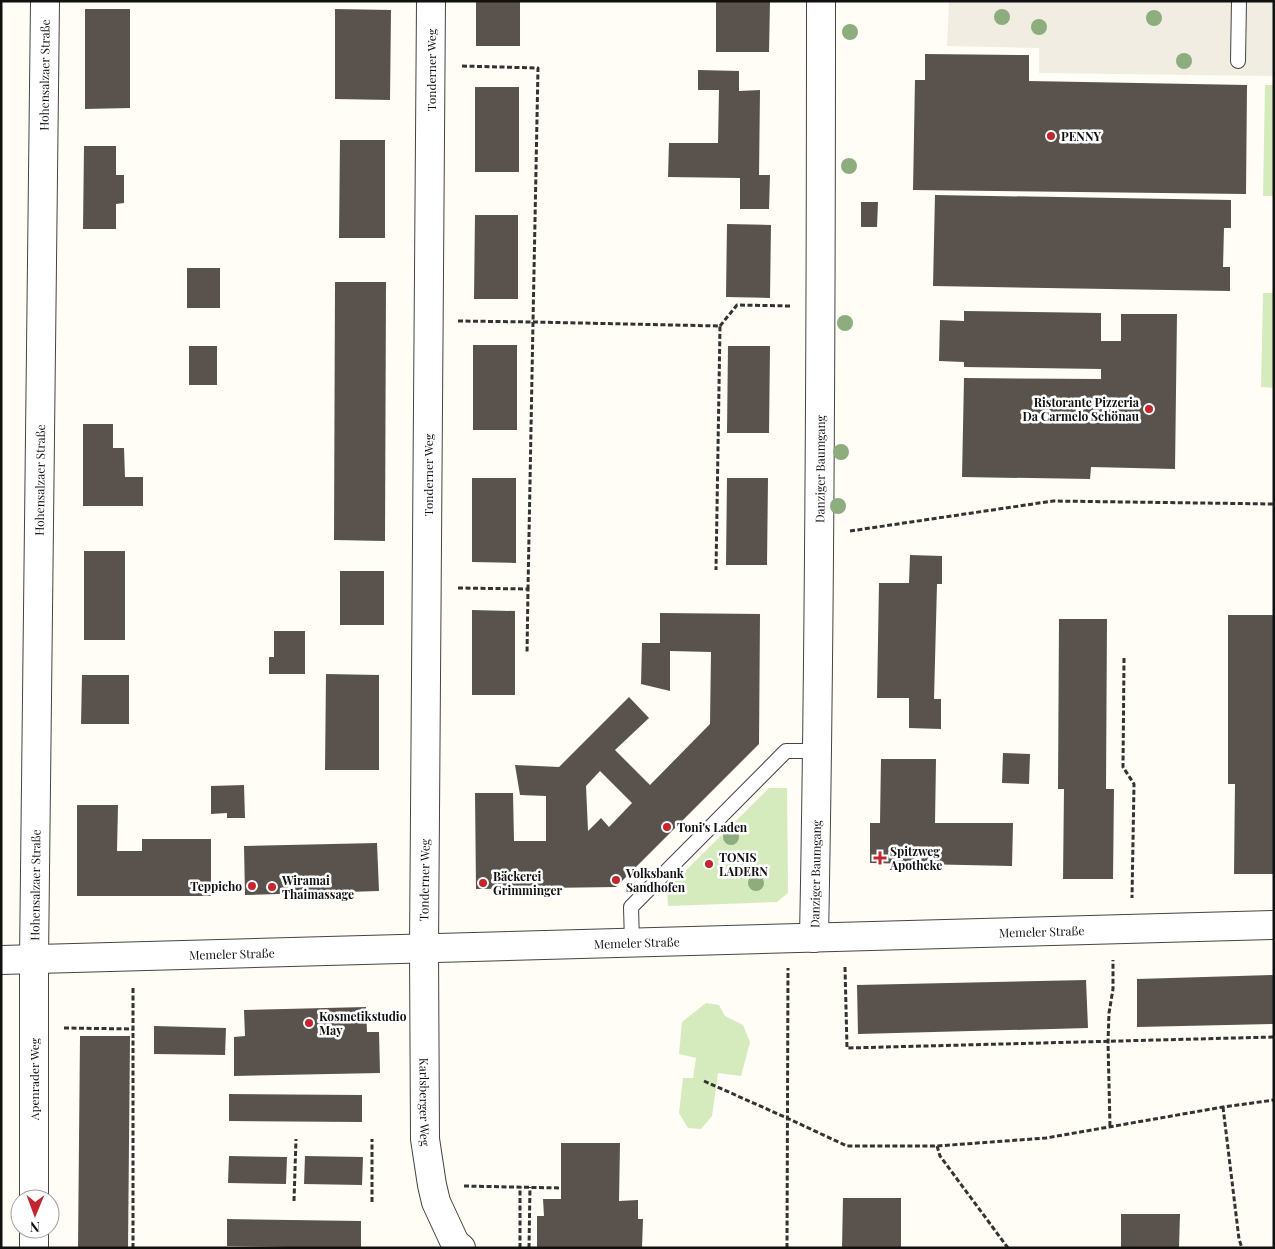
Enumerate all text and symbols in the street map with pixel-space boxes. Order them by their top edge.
street label: Hohensalzaer Straße [36,19,53,131]
street label: Tonderner Weg [423,28,439,111]
place label: PENNY [1061,128,1102,144]
marker: PENNY [1045,130,1057,142]
place label: Ristorante Pizzeria Da Carmelo Schönau [1023,394,1140,424]
marker: Ristorante Pizzeria Da Carmelo Schönau [1143,403,1155,415]
street label: Danziger Baumgang [811,414,828,523]
street label: Hohensalzaer Straße [31,424,48,536]
street label: Tonderner Weg [420,433,436,516]
place label: Toni's Laden [677,819,748,835]
street label: Danziger Baumgang [806,819,824,928]
marker: Toni's Laden [661,821,673,833]
street label: Hohensalzaer Straße [26,829,43,941]
street label: Tonderner Weg [415,838,433,921]
place label: Spitzweg Apotheke [889,843,942,873]
place label: TONIS LADERN [719,849,768,879]
marker: Spitzweg Apotheke [874,852,886,864]
marker: TONIS LADERN [703,858,715,870]
place label: Volksbank Sandhofen [625,865,686,895]
place label: Bäckerei Grimminger [493,868,562,898]
place label: Wiramai Thaimassage [281,872,354,902]
marker: Volksbank Sandhofen [610,874,622,886]
marker: Bäckerei Grimminger [477,877,489,889]
place label: Teppicho [190,878,242,894]
marker: Teppicho [246,880,258,892]
marker: Wiramai Thaimassage [266,881,278,893]
street label: Memeler Straße [999,922,1085,941]
street label: Memeler Straße [594,933,680,952]
street label: Memeler Straße [189,944,275,963]
place label: Kosmetikstudio May [319,1008,407,1038]
marker: Kosmetikstudio May [303,1017,315,1029]
street label: Apenrader Weg [26,1037,42,1121]
street label: Karlsberger Weg [417,1058,434,1148]
north arrow [10,1189,60,1239]
text: N [30,1218,40,1237]

